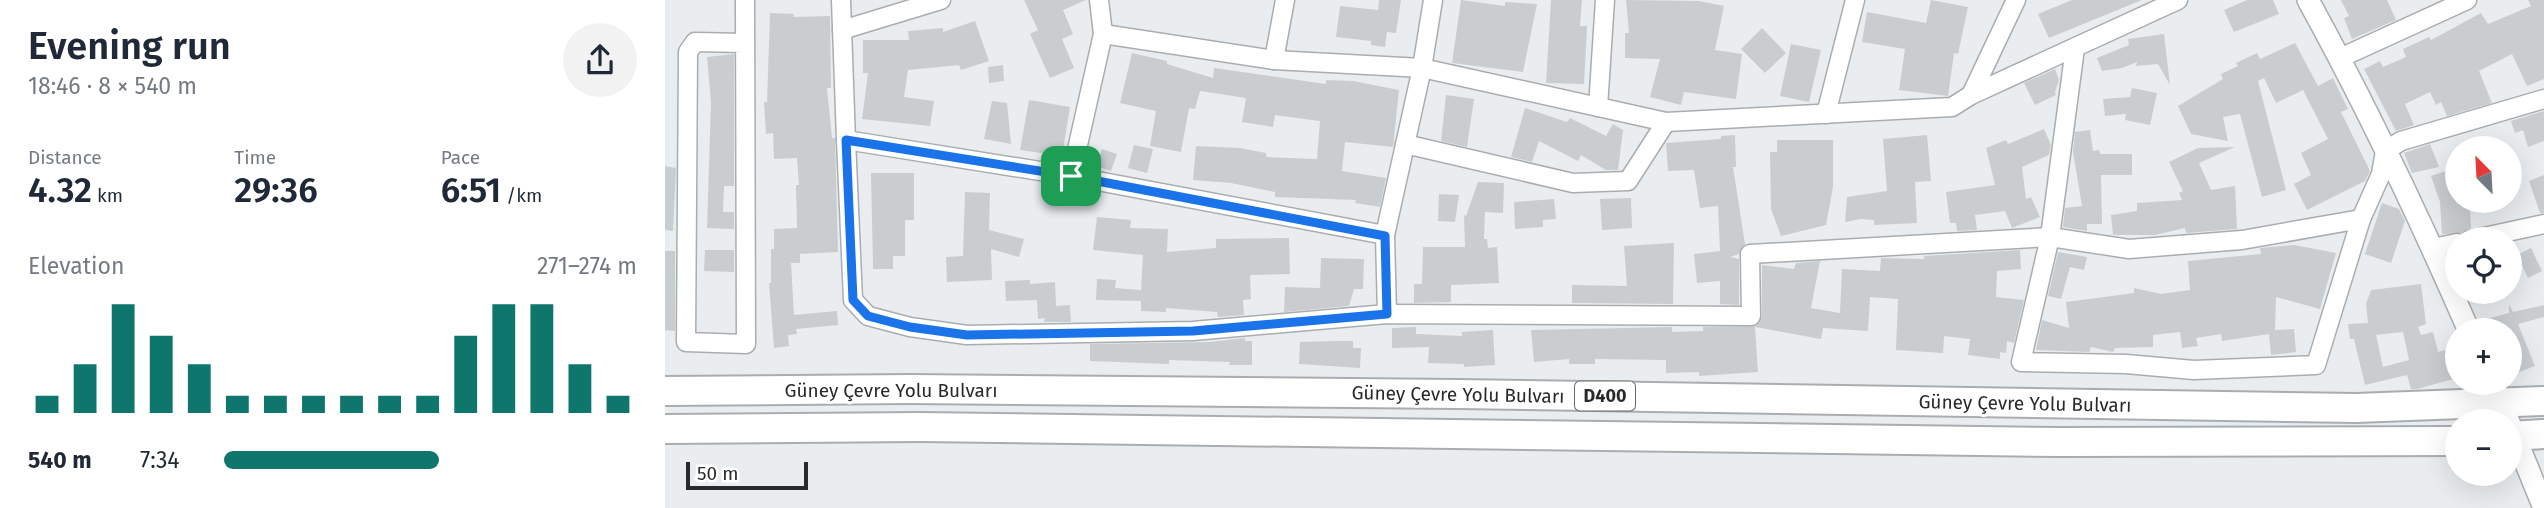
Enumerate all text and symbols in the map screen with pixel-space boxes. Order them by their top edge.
text: Evening run [28,23,231,69]
button: share [563,23,637,97]
text: 18:46 · 8 × 540 m [28,72,197,100]
north arrow [2445,136,2522,214]
map controls [2445,136,2522,486]
text: Distance [28,146,102,169]
text: Time [234,146,276,169]
text: Pace [441,146,480,169]
pin [1041,146,1101,206]
icon: arrive [1052,157,1090,195]
text: 4.32 [28,169,92,211]
text: 29:36 [234,169,318,211]
text: 6:51 [441,169,501,211]
text: km [92,184,123,207]
text: /km [501,184,542,207]
button: locate [2445,227,2522,304]
text: Elevation [28,252,124,280]
text: 271–274 m [537,252,637,280]
button: + [2445,318,2522,395]
street label: Güney Çevre Yolu Bulvarı [784,379,998,402]
street label: Güney Çevre Yolu Bulvarı [1351,381,1565,408]
road number: D400 [1575,382,1635,410]
street label: Güney Çevre Yolu Bulvarı [1918,390,2132,417]
button: − [2445,409,2522,486]
text: 540 m [28,446,92,474]
text: 7:34 [140,446,180,474]
scale bar [686,459,809,491]
text: 50 m [697,462,738,485]

